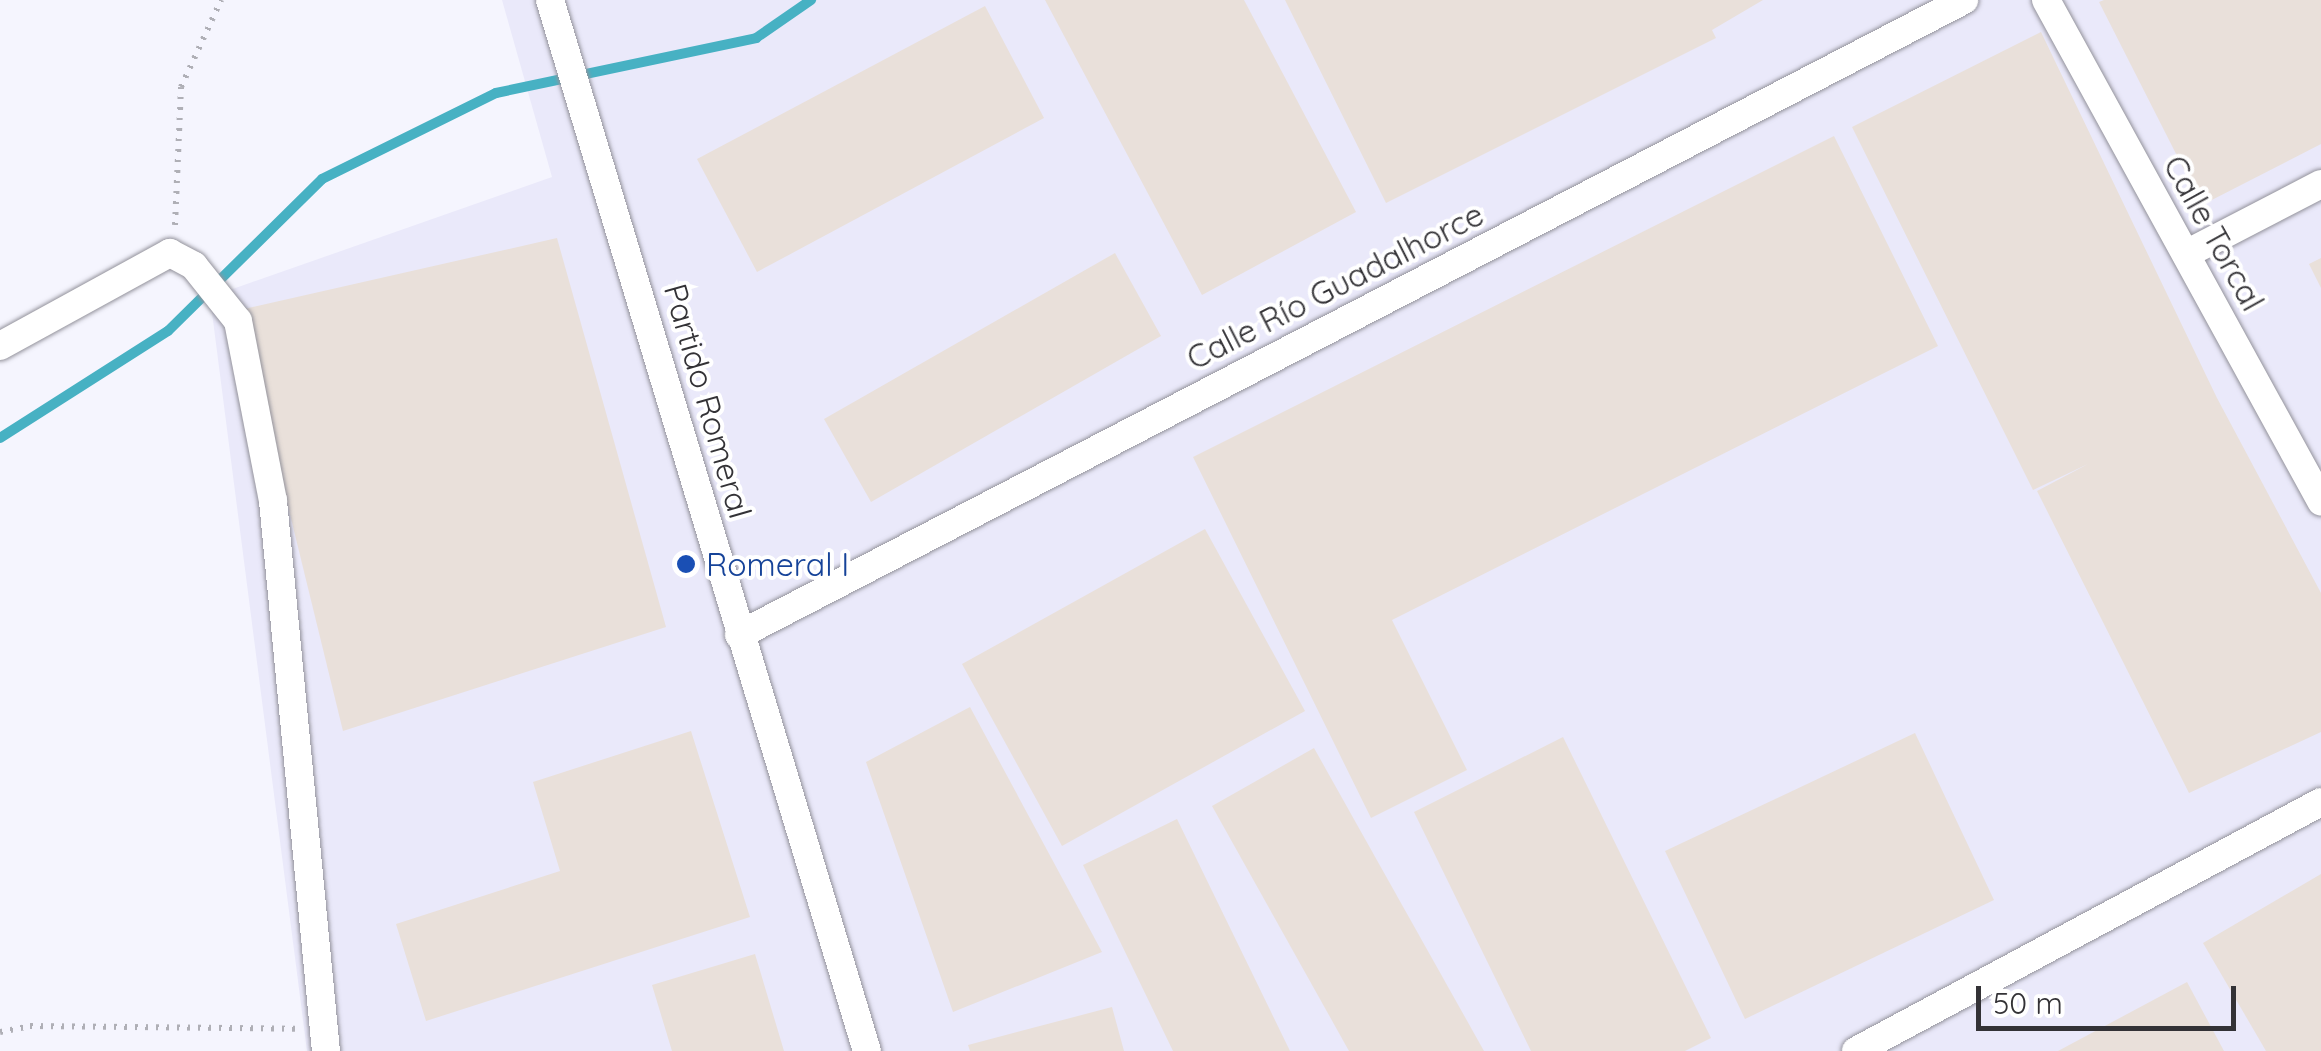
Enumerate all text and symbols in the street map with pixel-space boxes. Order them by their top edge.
street label: Calle Torcal [2156,149,2272,317]
street label: Calle Río Guadalhorce [1180,195,1490,377]
street label: Partido Romeral [656,279,760,523]
place label: Romeral I [706,545,849,583]
marker: Romeral I [675,553,697,575]
scale bar [1981,966,2241,1028]
text: 50 m [1993,984,2063,1022]

